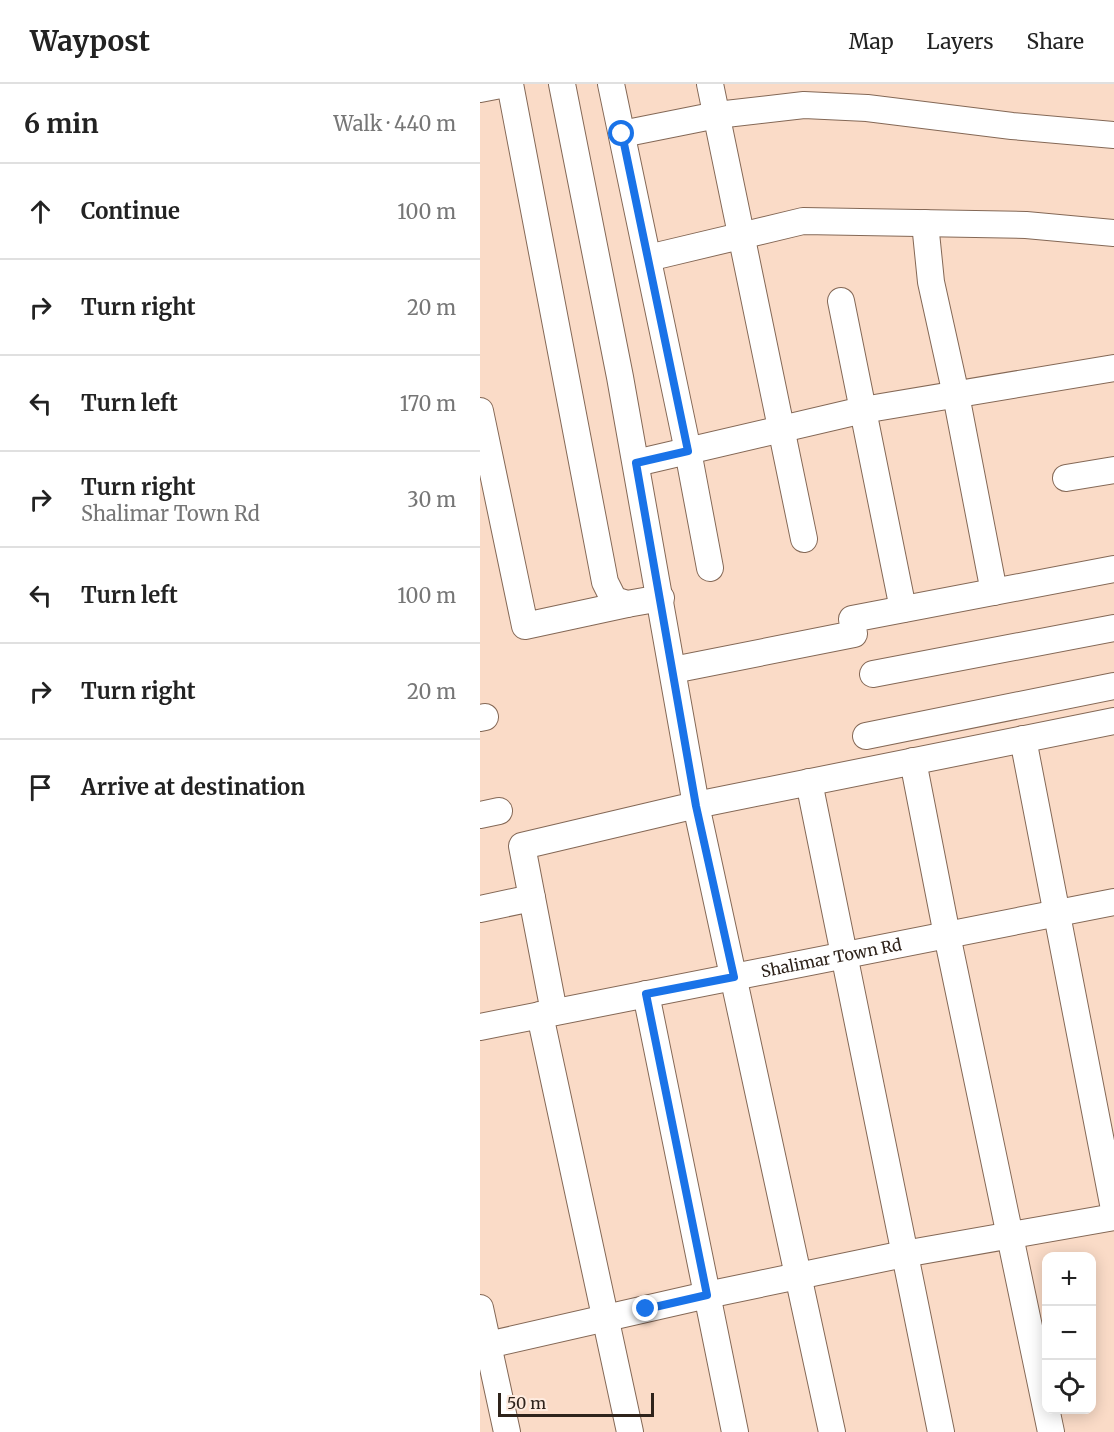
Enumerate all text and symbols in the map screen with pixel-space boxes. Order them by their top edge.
text: Waypost [30,23,150,59]
text: Map [849,28,894,55]
text: Layers [927,28,994,55]
text: Share [1027,28,1084,55]
text: 6 min [24,107,99,140]
text: Walk · 440 m [334,111,456,136]
route start [608,120,634,146]
icon: ahead [24,195,57,228]
text: Continue [81,197,180,225]
text: 100 m [397,199,456,224]
icon: right [24,291,57,324]
text: Turn right [81,293,195,321]
text: 20 m [407,295,456,320]
icon: left [24,387,57,420]
text: Turn left [81,389,178,417]
text: 170 m [400,391,456,416]
text: Turn right [81,473,195,501]
icon: right [24,483,57,516]
text: 30 m [407,487,456,512]
text: Shalimar Town Rd [81,501,260,526]
icon: left [24,579,57,612]
text: Turn left [81,581,178,609]
text: 100 m [397,583,456,608]
icon: right [24,675,57,708]
text: Turn right [81,677,195,705]
text: 20 m [407,679,456,704]
icon: arrive [24,771,57,804]
text: Arrive at destination [81,773,305,801]
street label: Shalimar Town Rd [759,934,904,981]
map controls [1042,1252,1096,1414]
button: + [1042,1252,1096,1306]
route end [632,1295,658,1321]
button: − [1042,1306,1096,1360]
button: locate [1042,1360,1096,1414]
scale bar [498,1390,654,1418]
text: 50 m [507,1393,546,1413]

